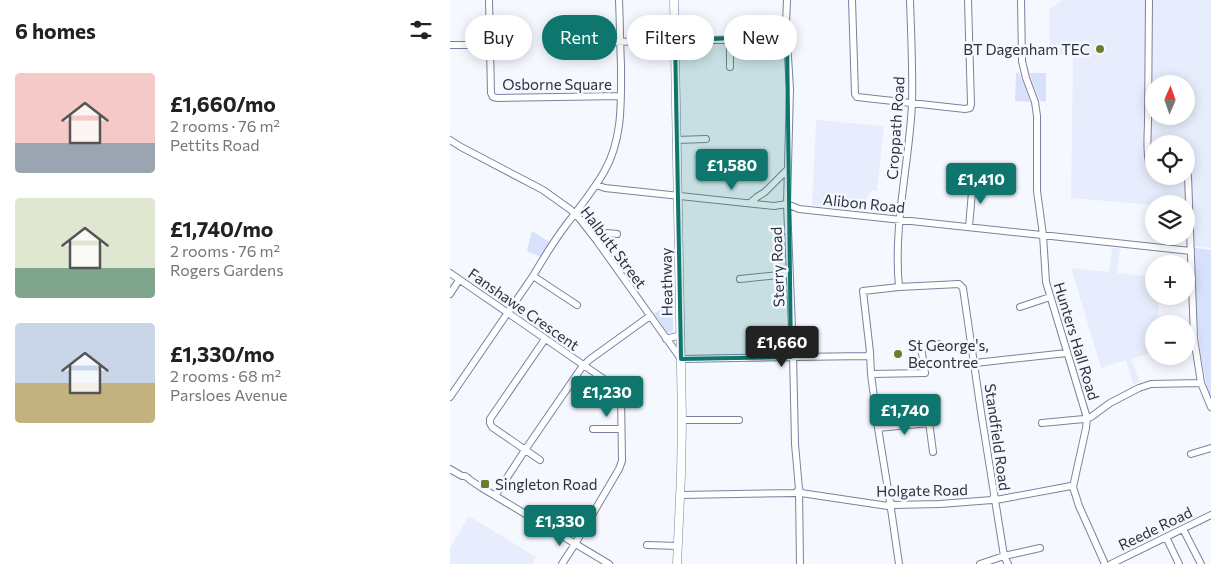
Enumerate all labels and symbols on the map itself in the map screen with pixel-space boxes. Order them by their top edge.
place label: BT Dagenham TEC [963,40,1090,58]
marker: BT Dagenham TEC [1094,43,1106,55]
street label: Osborne Square [502,75,612,93]
north arrow [1145,75,1195,125]
street label: Croppath Road [882,76,908,180]
pin: £1,580 [691,148,773,191]
pin: £1,410 [940,162,1022,205]
street label: Alibon Road [822,190,906,216]
street label: Halbutt Street [577,203,651,291]
street label: Sterry Road [767,227,787,307]
street label: Heathway [656,247,676,317]
street label: Fanshawe Crescent [465,264,583,354]
street label: Hunters Hall Road [1051,280,1103,402]
pin: £1,660 [741,326,823,368]
place label: St George's, Becontree [908,336,989,371]
marker: St George's, Becontree [892,348,904,360]
pin: £1,230 [566,376,648,418]
street label: Standfield Road [982,382,1014,492]
pin: £1,740 [864,394,946,436]
place label: Singleton Road [495,475,598,493]
marker: Singleton Road [479,478,491,490]
street label: Holgate Road [876,480,968,500]
street label: Reede Road [1115,502,1195,554]
pin: £1,330 [519,504,601,547]

